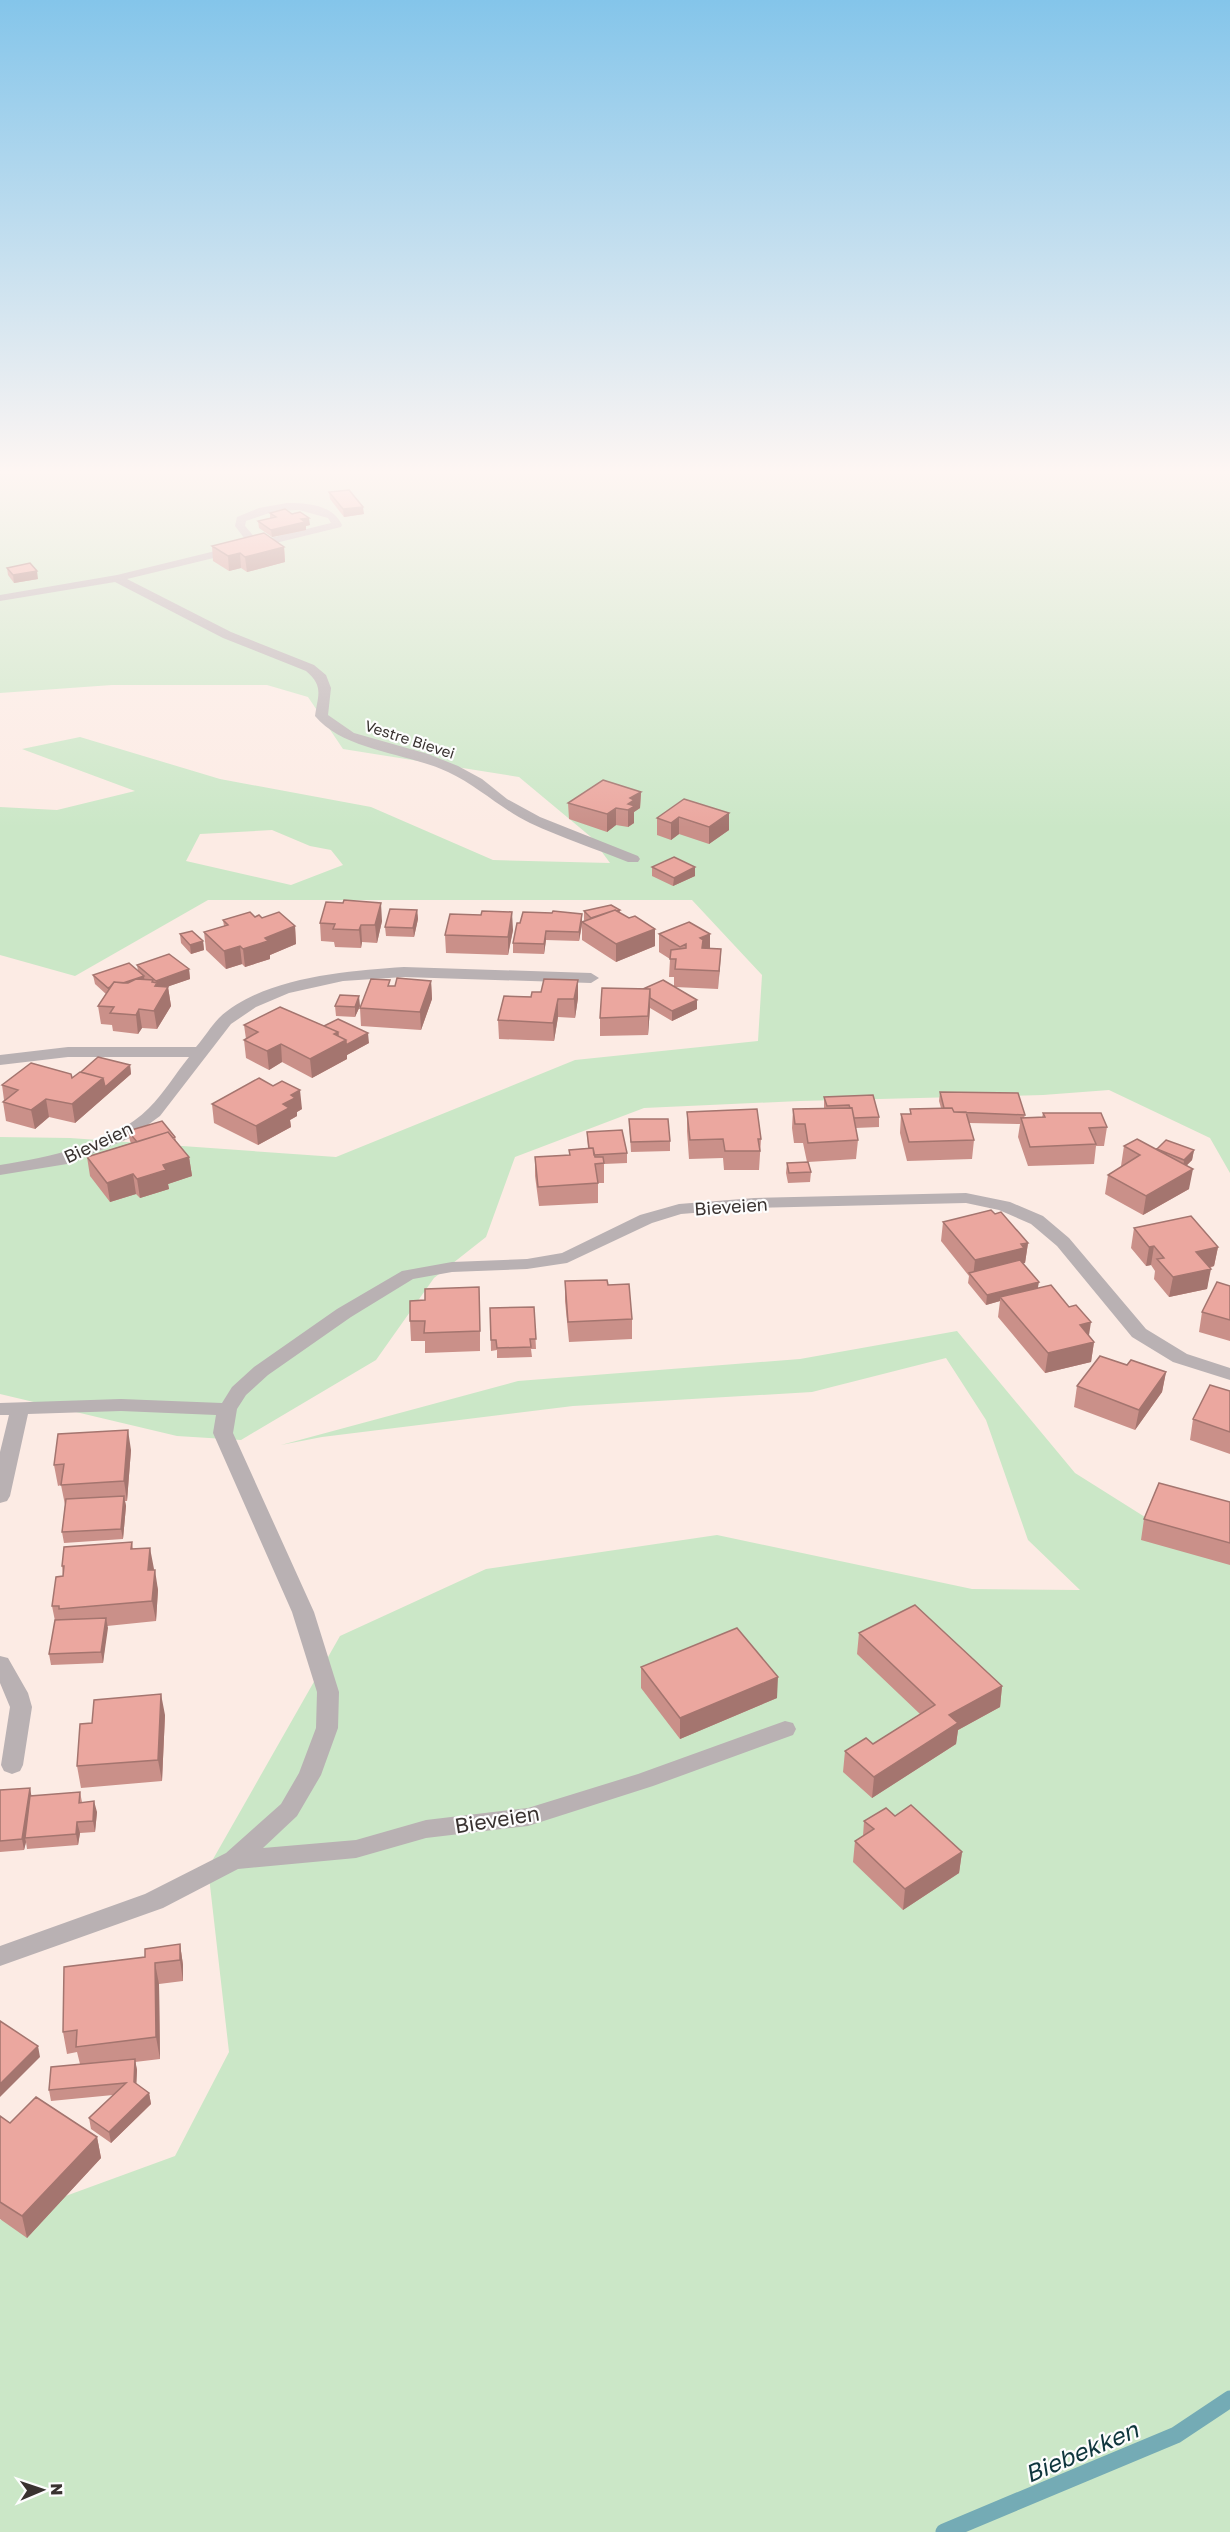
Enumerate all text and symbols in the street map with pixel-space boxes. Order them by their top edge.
street label: Vestre Bievei [363,716,457,762]
street label: Bieveien [60,1117,136,1167]
street label: Bieveien [694,1192,768,1220]
street label: Bieveien [453,1799,541,1839]
water label: Biebekken [1020,2414,1143,2488]
north arrow [12,2460,72,2520]
text: N [47,2483,67,2496]

